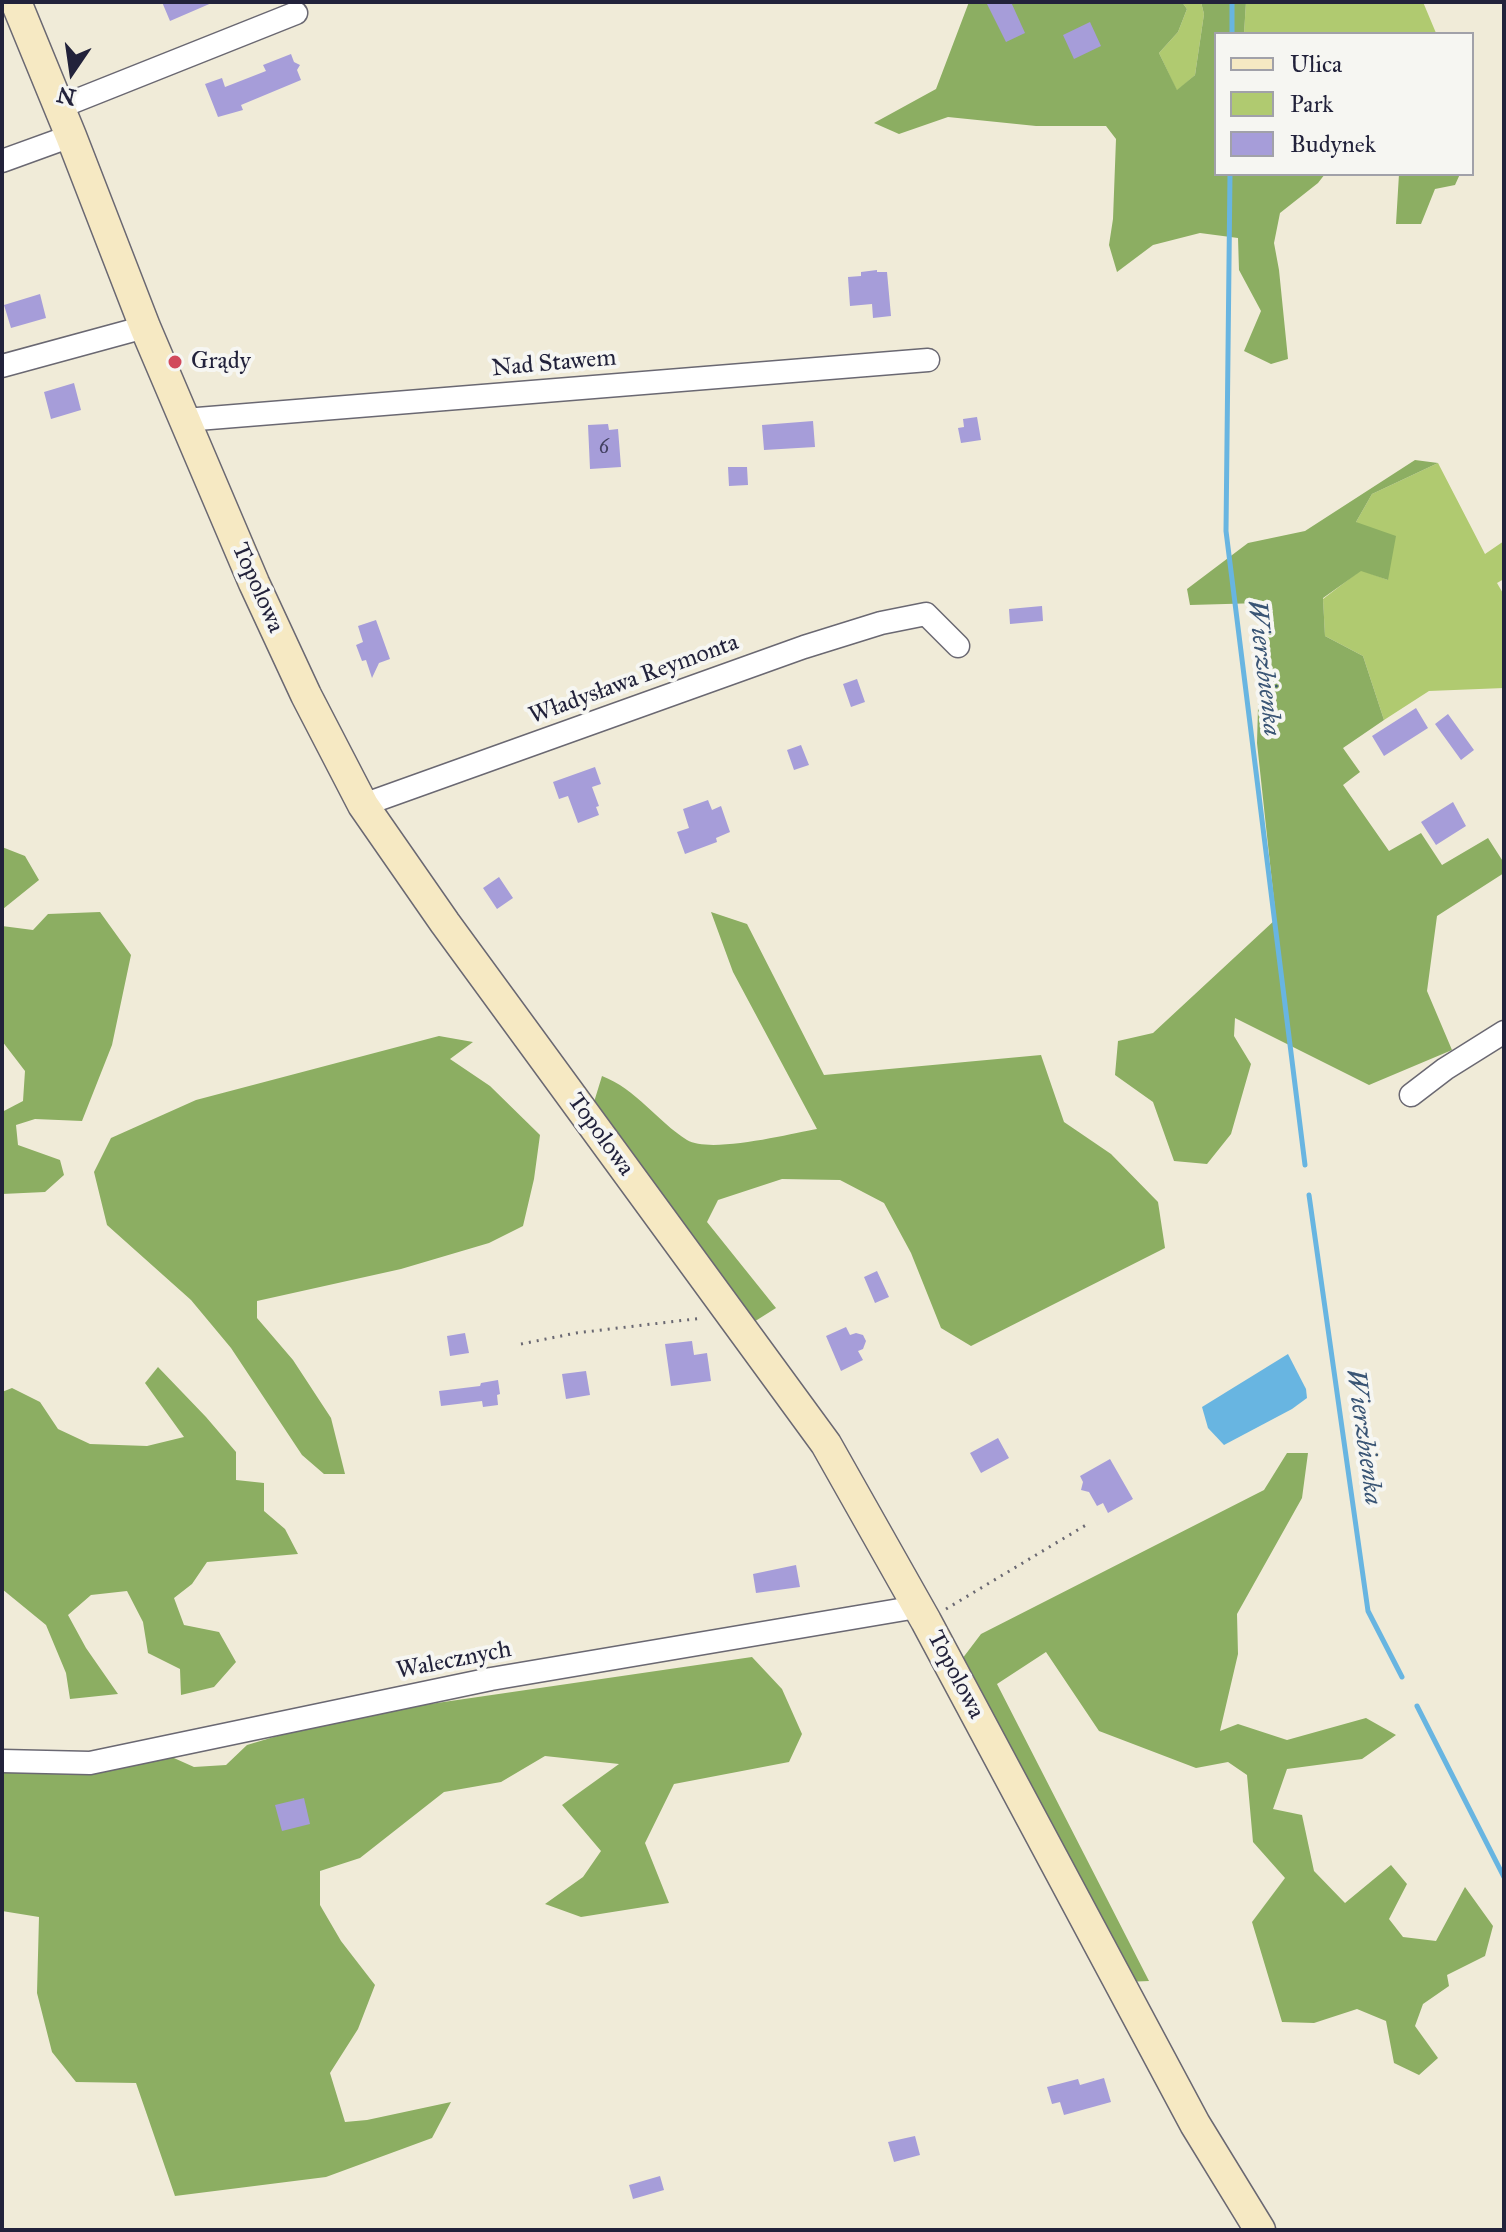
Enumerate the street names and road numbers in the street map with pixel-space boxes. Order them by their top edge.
street label: Nad Stawem [490,344,618,384]
street label: Topolowa [224,539,290,637]
street label: Władysława Reymonta [525,629,743,731]
street label: Topolowa [560,1088,640,1182]
street label: Topolowa [920,1626,990,1724]
street label: Walecznych [394,1636,514,1686]

